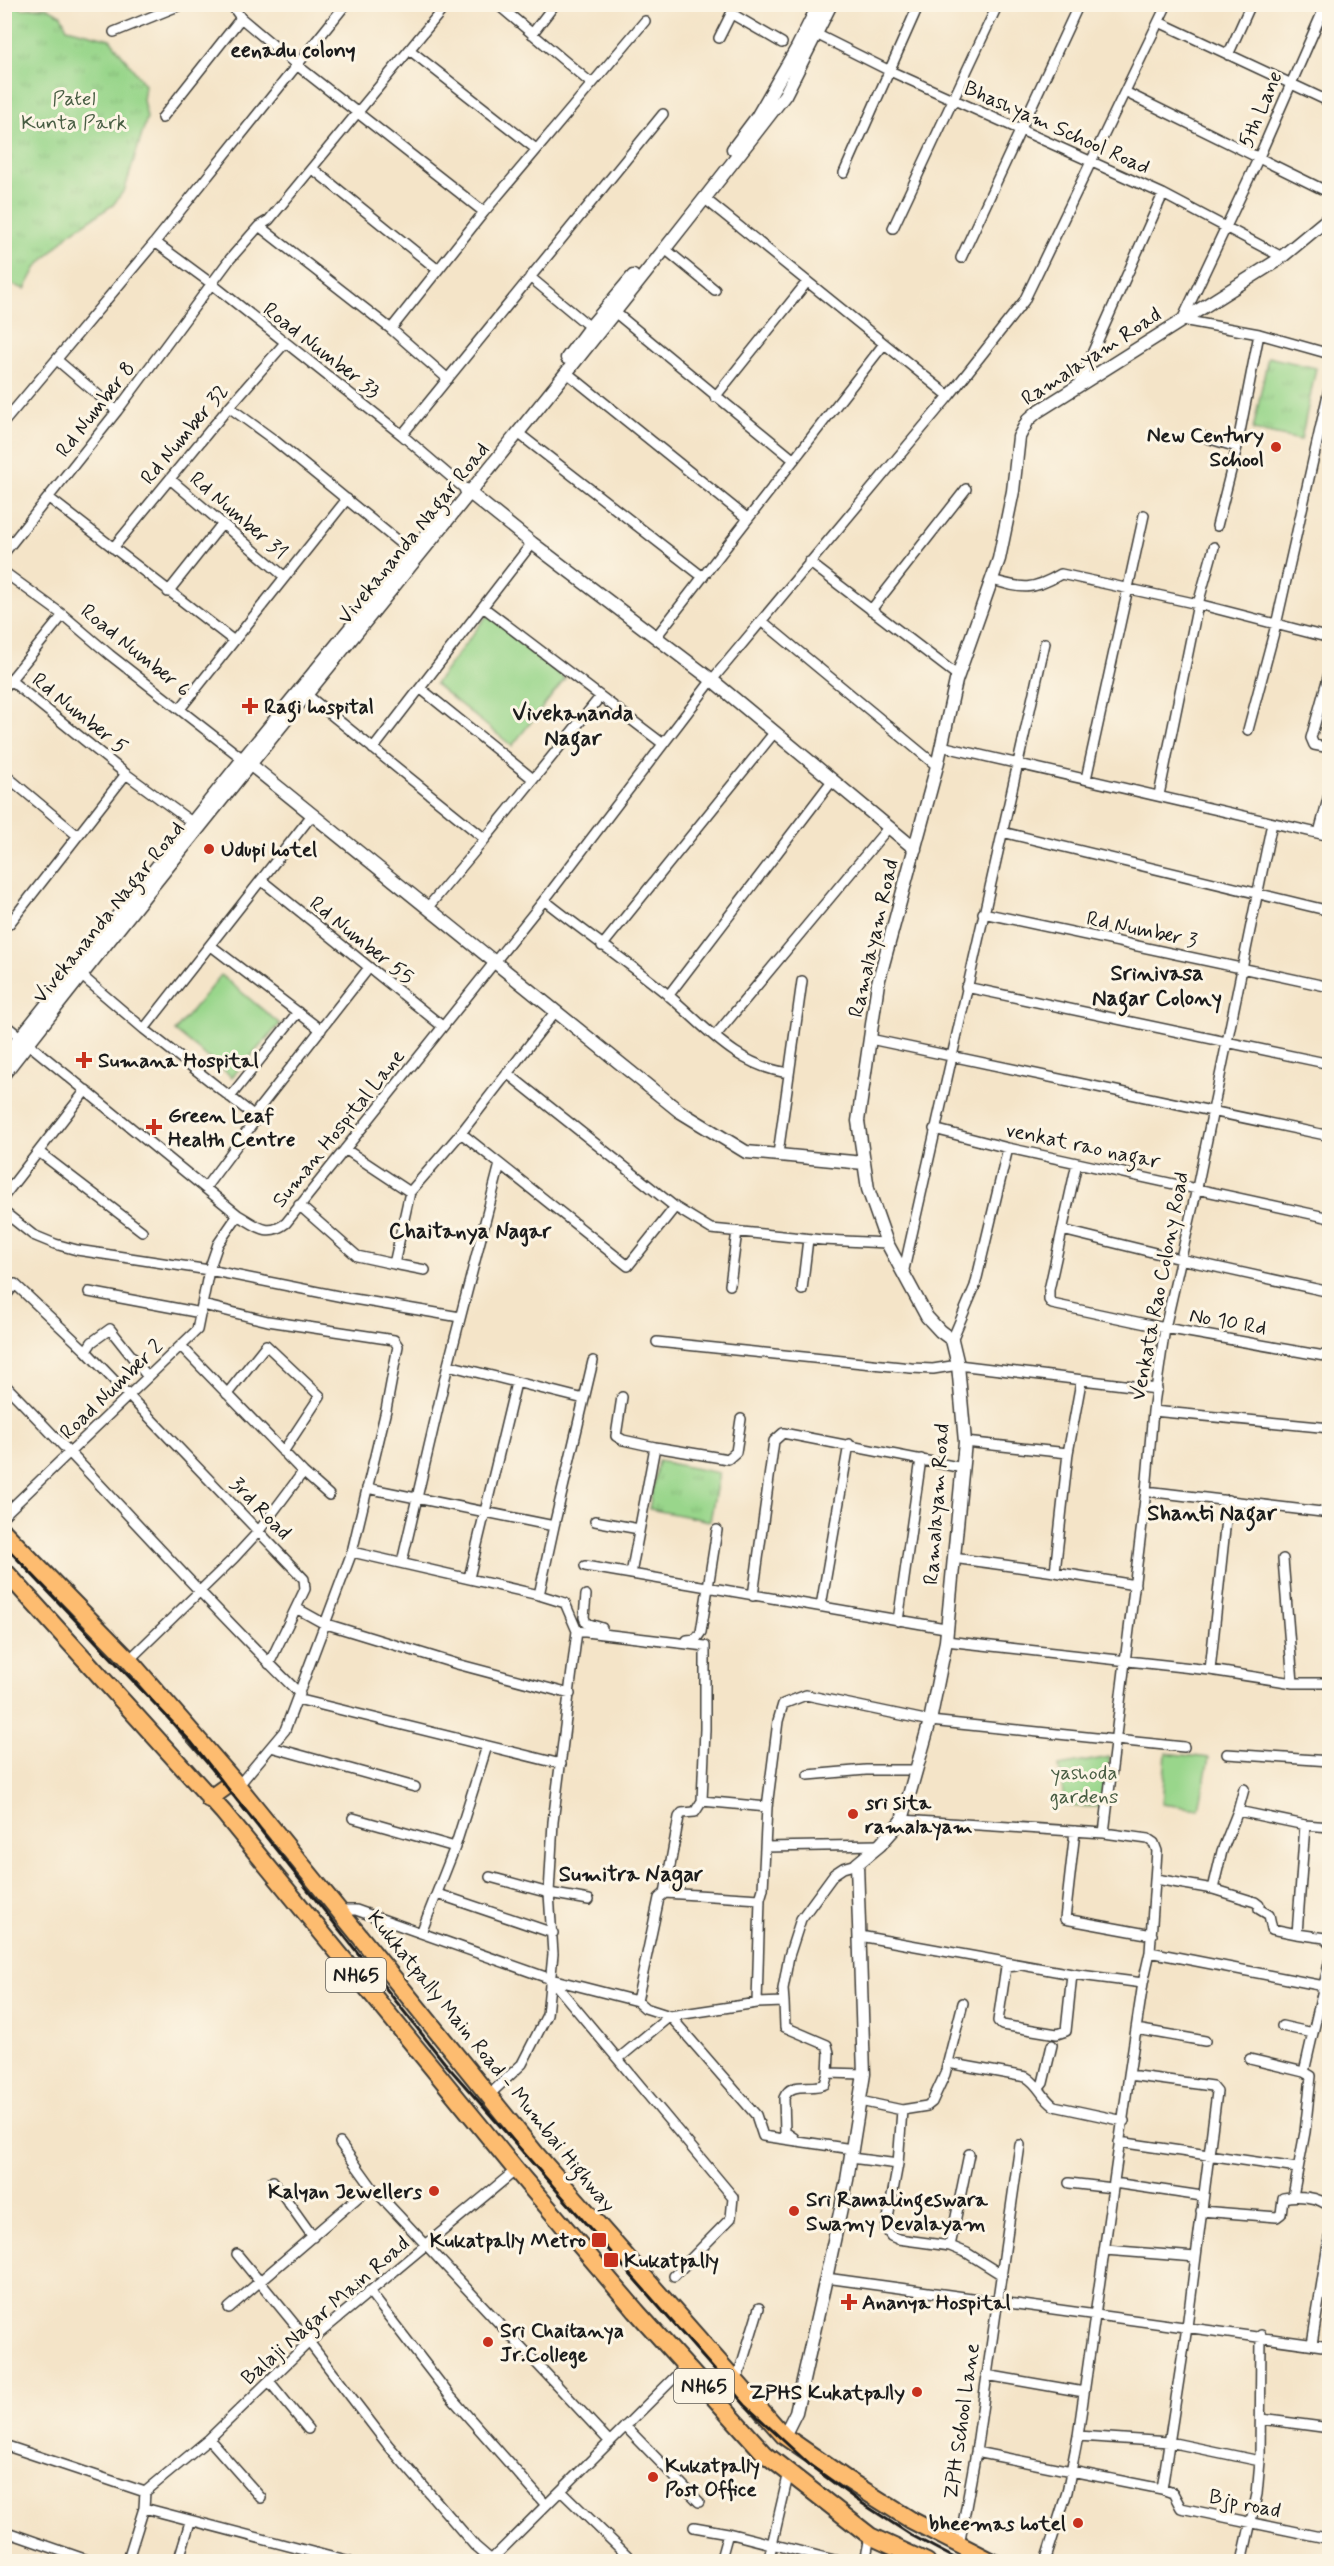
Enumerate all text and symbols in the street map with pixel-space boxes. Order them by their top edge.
district label: eenadu colony [230,37,356,65]
street label: 5th Lane [1232,67,1290,152]
street label: Bhashyam School Road [959,74,1154,182]
park label: Patel Kunta Park [21,85,127,137]
street label: Road Number 33 [257,296,386,406]
street label: Ramalayam Road [1016,301,1167,413]
street label: Rd Number 8 [49,356,142,463]
street label: Rd Number 32 [134,378,235,491]
place label: New Century School [1147,422,1264,474]
street label: Vivekananda Nagar Road [331,437,498,632]
marker: New Century School [1269,440,1283,454]
street label: Rd Number 31 [183,465,293,566]
street label: Road Number 6 [74,598,196,704]
street label: Rd Number 5 [26,667,133,761]
place label: Ragi hospital [264,693,374,723]
marker: Ragi hospital [241,697,259,715]
district label: Vivekananda Nagar [513,700,634,757]
street label: Vivekananda Nagar Road [26,816,193,1011]
place label: Udupi hotel [221,836,317,864]
marker: Udupi hotel [202,842,216,856]
street label: Ramalayam Road [842,856,906,1020]
street label: Rd Number 55 [303,890,419,992]
street label: Rd Number 3 [1084,905,1200,955]
district label: Srinivasa Nagar Colony [1092,960,1222,1017]
street label: Suman Hospital Lane [266,1043,412,1214]
place label: Sumana Hospital [98,1047,259,1075]
marker: Sumana Hospital [75,1051,93,1069]
place label: Green Leaf Health Centre [168,1102,296,1154]
street label: venkat rao nagar [1002,1116,1163,1178]
marker: Green Leaf Health Centre [145,1118,163,1136]
street label: Venkata Rao Colony Road [1124,1169,1196,1403]
district label: Chaitanya Nagar [389,1218,552,1247]
street label: No 10 Rd [1187,1301,1269,1343]
street label: Road Number 2 [54,1333,170,1446]
street label: Ramalayam Road [917,1422,957,1586]
street label: 3rd Road [223,1471,297,1546]
district label: Shanti Nagar [1147,1500,1277,1532]
park label: yashoda gardens [1050,1759,1118,1811]
place label: sri sita ramalayam [864,1789,973,1841]
marker: sri sita ramalayam [846,1807,860,1821]
district label: Sumitra Nagar [559,1861,704,1892]
street label: Kukkatpally Main Road - Mumbai Highway [359,1905,622,2220]
road number: NH65 [326,1958,386,1992]
place label: Kalyan Jewellers [268,2178,423,2206]
marker: Kalyan Jewellers [427,2184,441,2198]
place label: Sri Ramalingeswara Swamy Devalayam [806,2186,989,2238]
marker: Sri Ramalingeswara Swamy Devalayam [787,2204,801,2218]
place label: Kukatpally Metro [430,2227,586,2255]
street label: Balaji Nagar Main Road [235,2230,417,2393]
marker: Kukatpally Metro [590,2231,608,2249]
place label: Kukatpally [624,2247,719,2275]
marker: Kukatpally [602,2251,620,2269]
place label: Ananya Hospital [862,2289,1011,2317]
marker: Ananya Hospital [840,2293,858,2311]
place label: Sri Chaitanya Jr.College [500,2317,624,2369]
marker: Sri Chaitanya Jr.College [481,2335,495,2349]
street label: ZPH School Lane [937,2341,987,2501]
road number: NH65 [674,2369,734,2403]
place label: ZPHS Kukatpally [749,2379,905,2407]
marker: ZPHS Kukatpally [910,2385,924,2399]
place label: Kukatpally Post Office [665,2452,760,2504]
marker: Kukatpally Post Office [646,2470,660,2484]
street label: Bjp road [1206,2483,1283,2525]
place label: bheemas hotel [929,2510,1066,2538]
marker: bheemas hotel [1071,2516,1085,2530]

